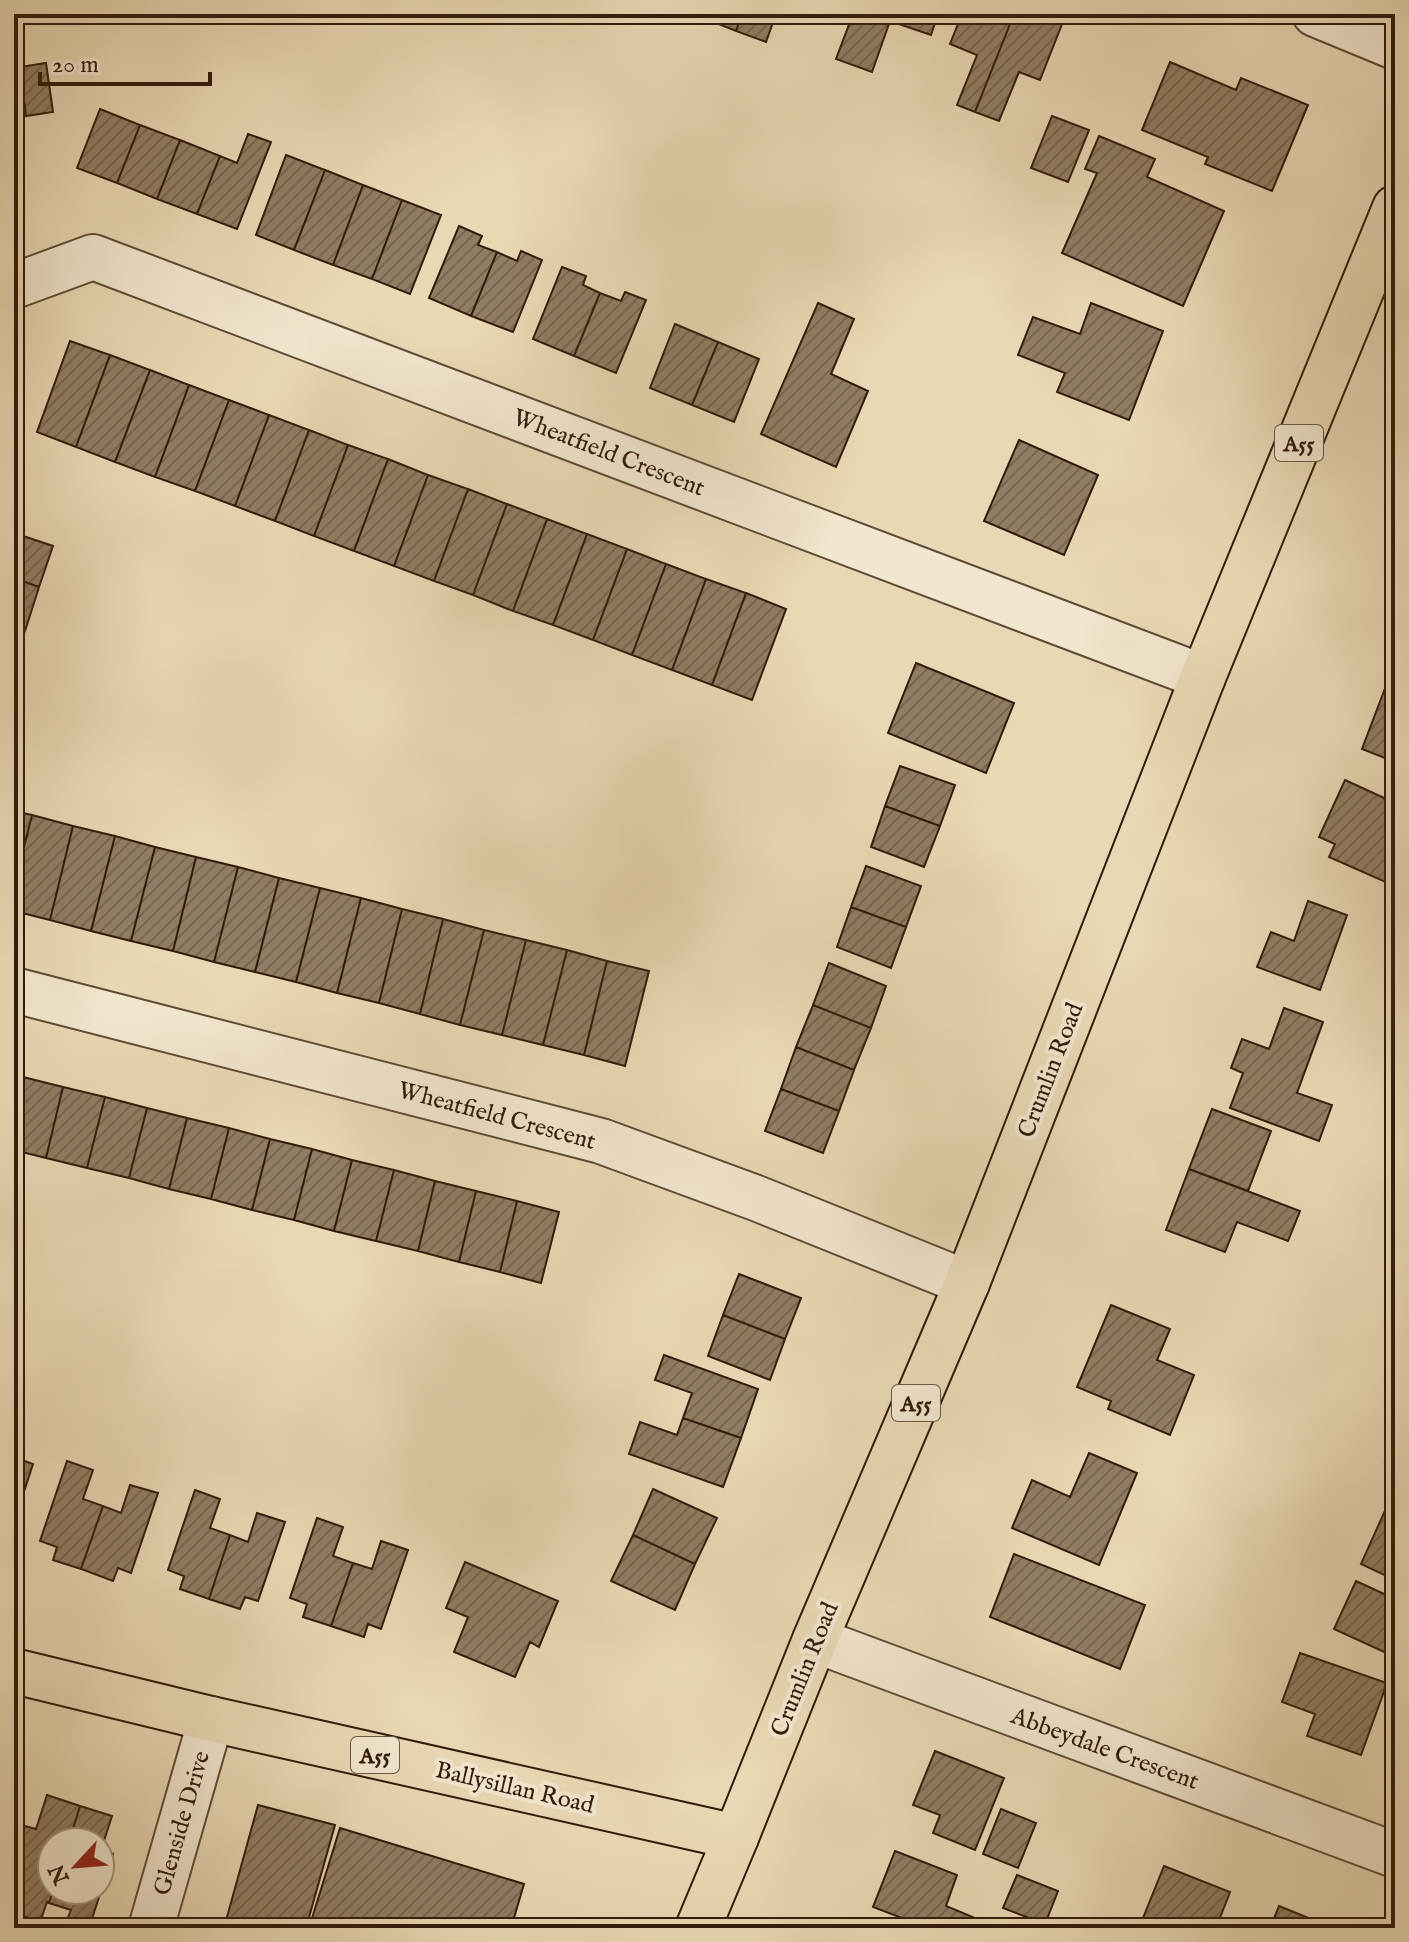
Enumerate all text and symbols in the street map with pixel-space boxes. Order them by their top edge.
scale bar [40,36,210,86]
text: 20 m [52,50,99,81]
street label: Wheatfield Crescent [508,402,709,504]
road number: A55 [1275,425,1323,461]
street label: Crumlin Road [1011,998,1091,1142]
street label: Wheatfield Crescent [394,1075,599,1158]
road number: A55 [892,1385,940,1421]
street label: Crumlin Road [764,1598,846,1741]
street label: Abbeydale Crescent [1005,1701,1203,1798]
road number: A55 [351,1737,399,1773]
street label: Glenside Drive [147,1748,218,1899]
street label: Ballysillan Road [432,1755,597,1822]
north arrow [36,1826,116,1906]
text: N [43,1859,77,1889]

